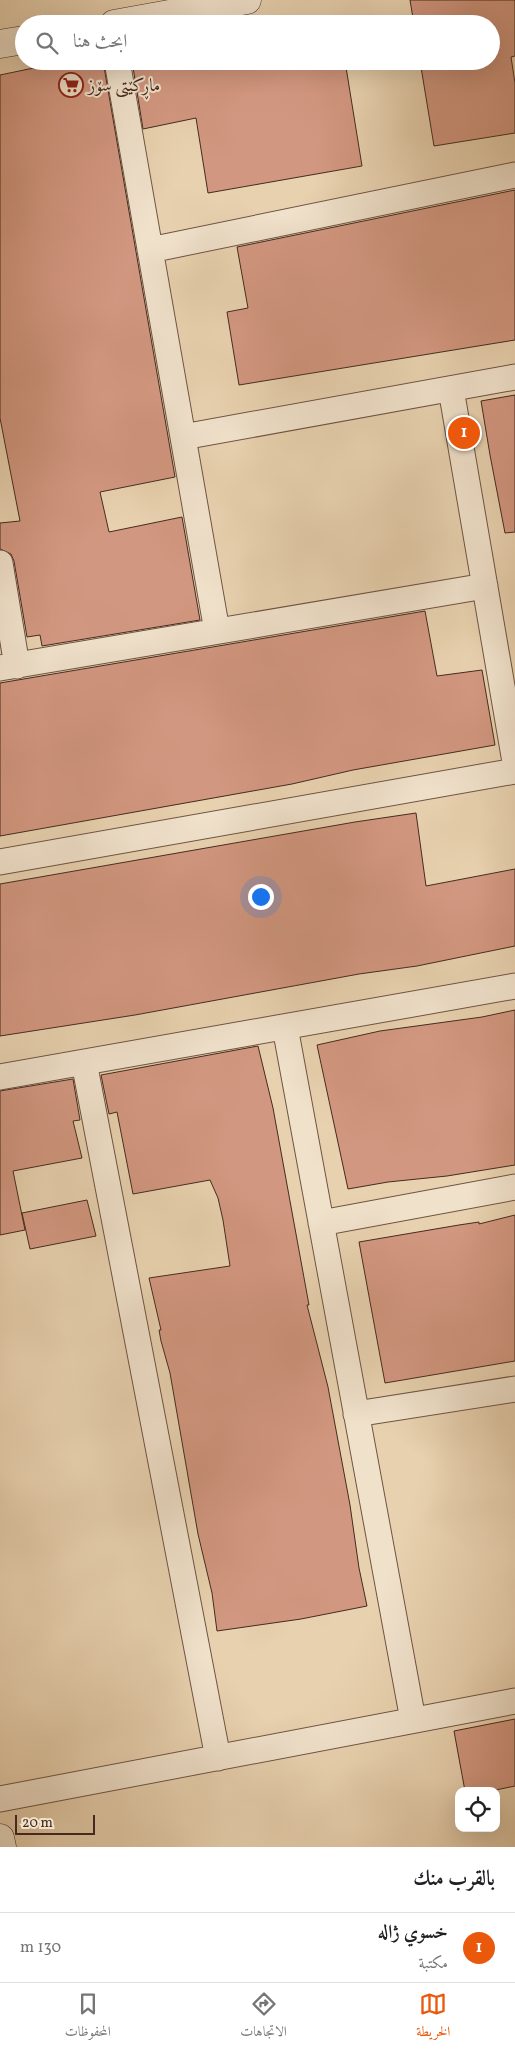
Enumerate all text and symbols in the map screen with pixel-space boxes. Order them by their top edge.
search box [15,15,500,70]
icon: search [33,29,61,57]
text: ابحث هنا [73,29,127,55]
supermarket icon: ماڕکێتی سۆز [58,72,84,98]
place label: ماڕکێتی سۆز [86,74,160,100]
pin: 1 [448,414,480,452]
your location [248,884,274,910]
map controls [455,1787,500,1832]
button: locate [455,1787,500,1832]
scale bar [15,1812,95,1835]
text: 20 m [22,1814,53,1833]
text: بالقرب منك [413,1865,495,1894]
text: خسوي ژاله [378,1920,448,1946]
text: 130 m [20,1937,61,1959]
text: 1 [476,1937,482,1959]
text: مكتبة [418,1953,448,1975]
tab: المحفوظات [65,1990,111,2045]
tab: الاتجاهات [240,1990,287,2045]
tab: الخريطة [416,1990,450,2045]

